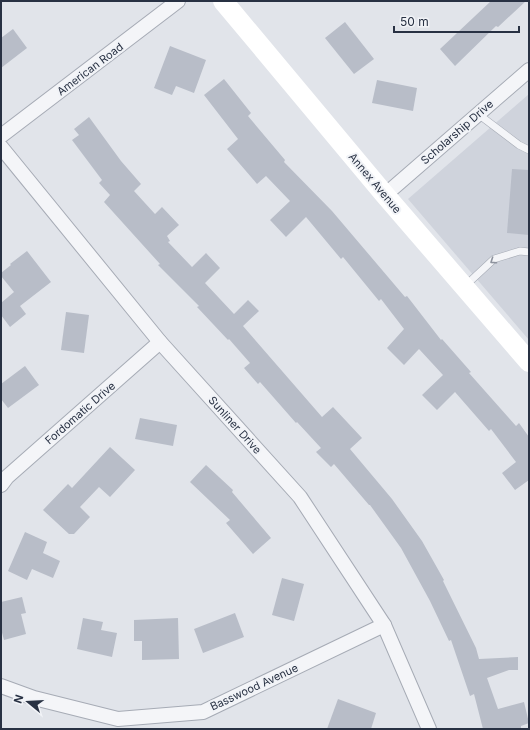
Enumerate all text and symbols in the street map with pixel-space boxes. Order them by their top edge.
scale bar [394,8,519,34]
text: 50 m [400,14,429,29]
street label: American Road [54,40,126,98]
street label: Scholarship Drive [418,97,496,167]
street label: Annex Avenue [346,150,404,216]
one-way arrow [490,256,497,264]
street label: Fordomatic Drive [42,379,118,447]
street label: Sunliner Drive [205,393,265,457]
street label: Basswood Avenue [208,660,300,714]
north arrow [8,682,48,722]
text: N [11,693,26,705]

